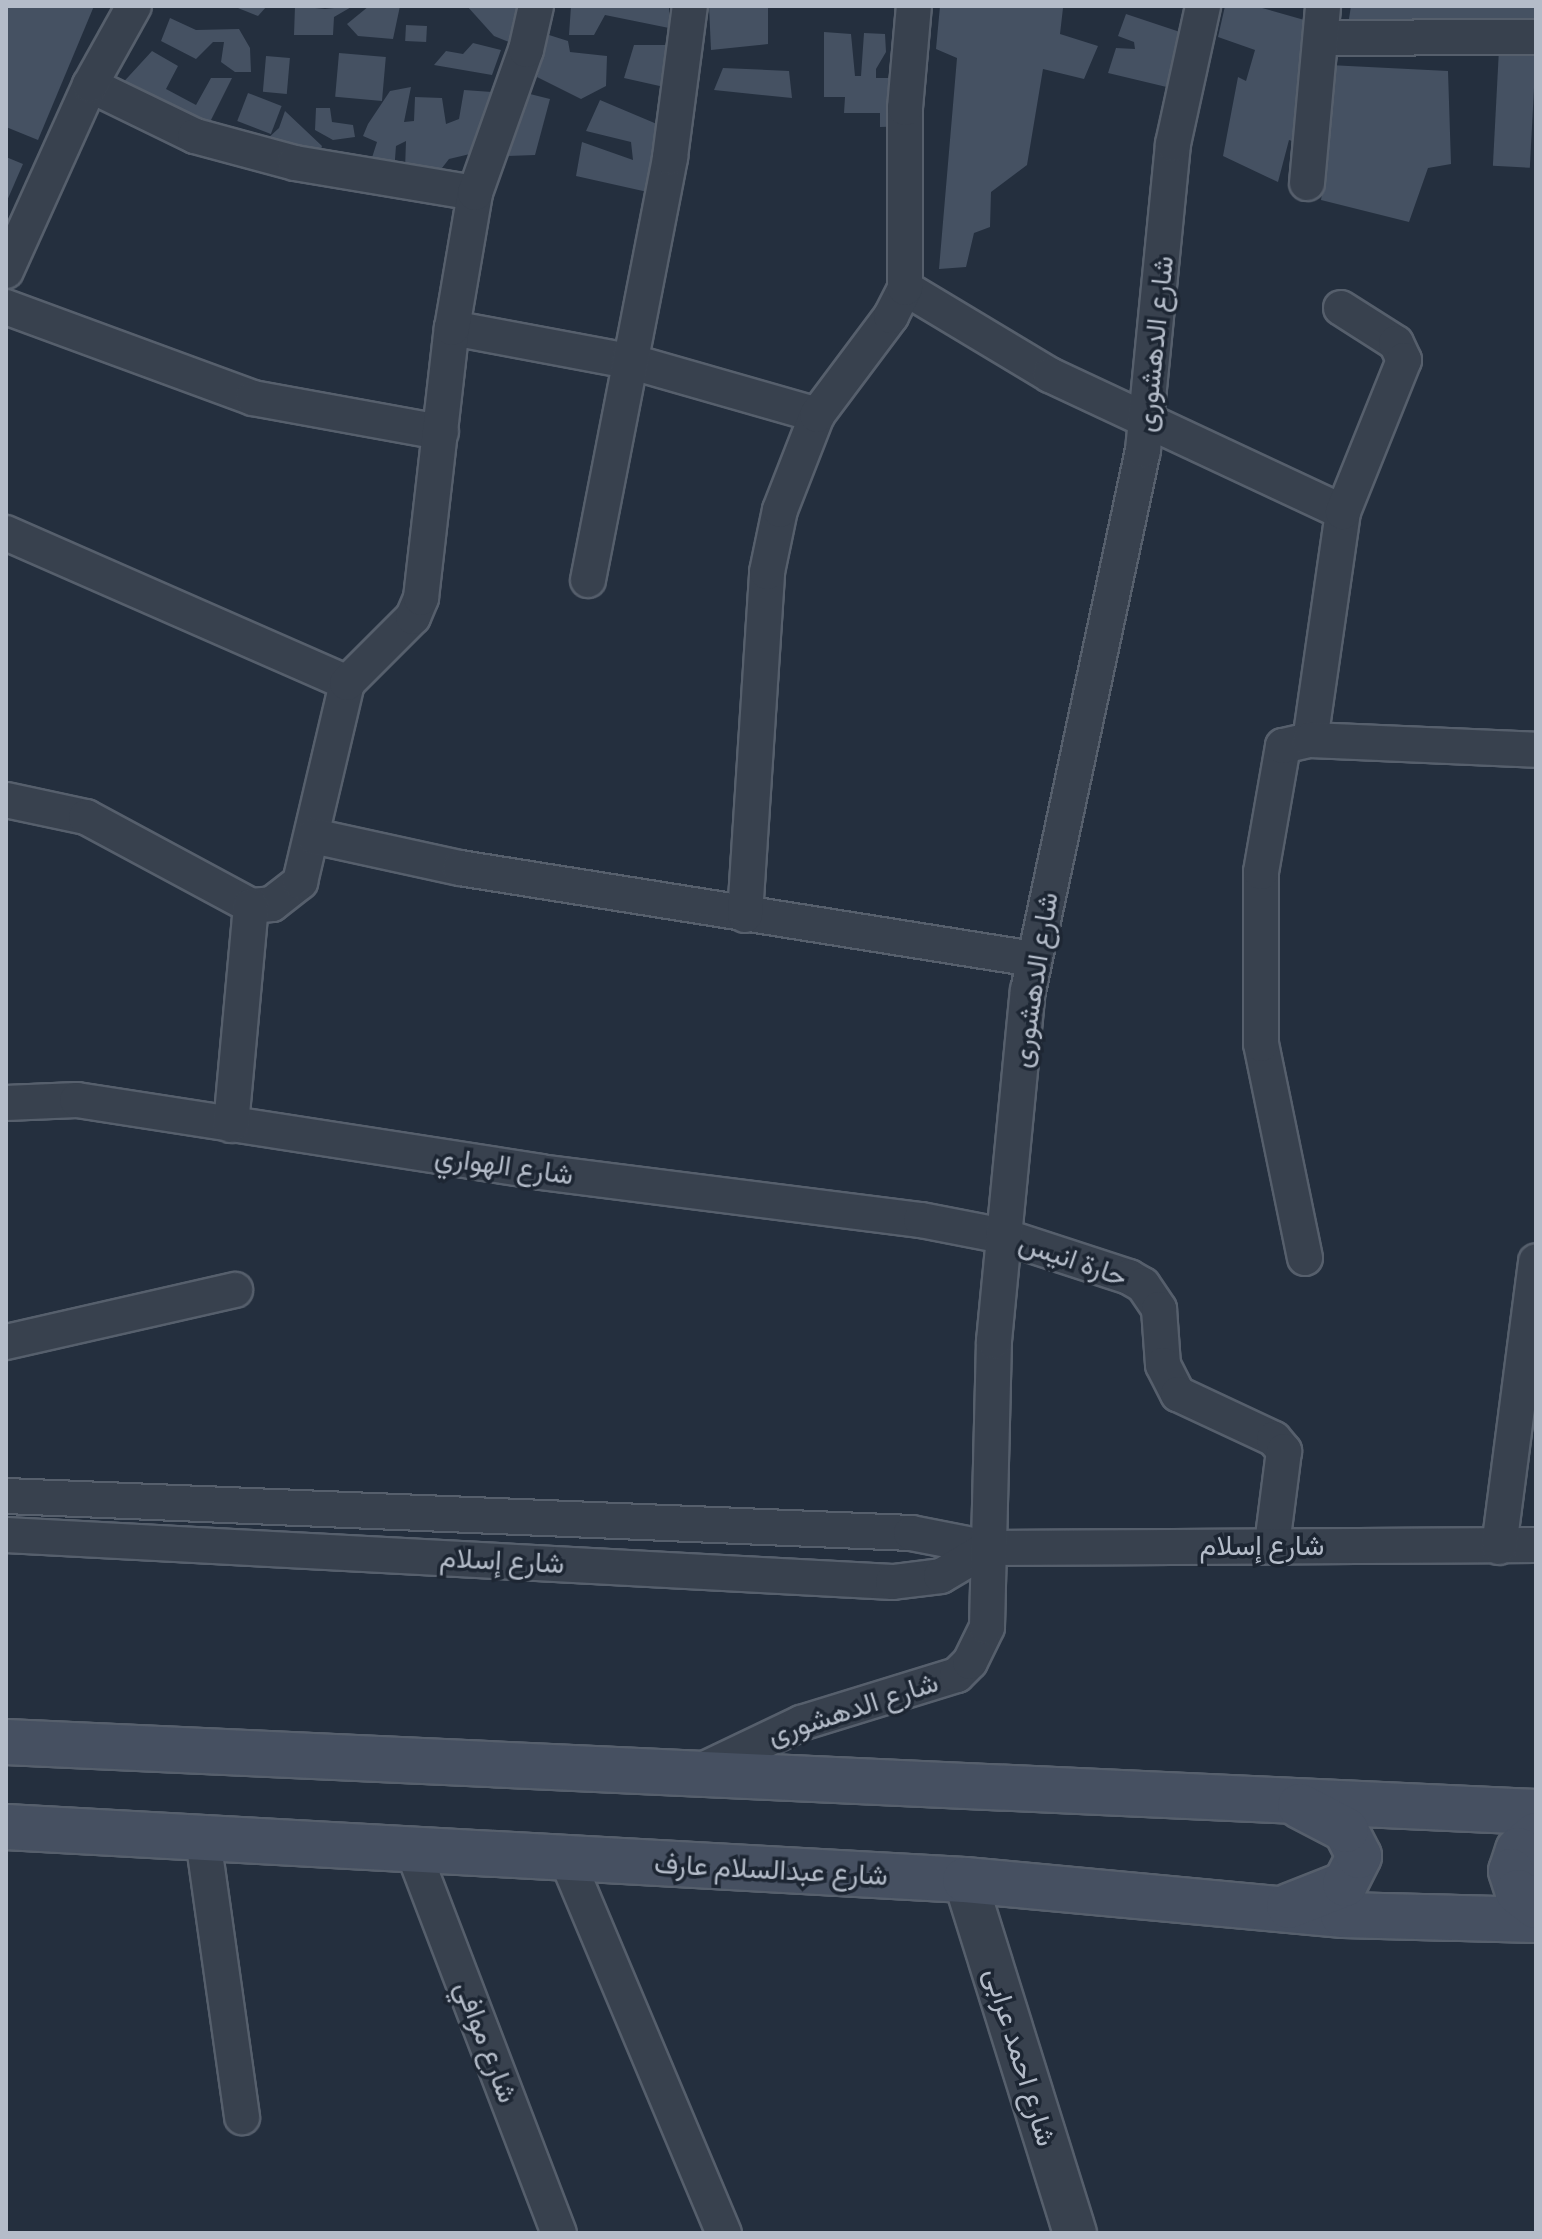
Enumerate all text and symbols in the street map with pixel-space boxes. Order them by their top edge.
street label: شارع الدهشورى [1129,254,1181,434]
street label: شارع الدهشورى [1005,890,1065,1070]
street label: شارع الهواري [433,1140,575,1192]
street label: حارة انيس [1014,1226,1132,1294]
street label: شارع إسلام [1200,1529,1324,1563]
street label: شارع إسلام [439,1541,565,1581]
street label: شارع الدهشورى [764,1666,942,1752]
street label: شارع عبدالسلام عارف [653,1847,889,1893]
street label: شارع احمد عرابى [977,1964,1063,2150]
street label: شارع موافي [447,1976,525,2108]

